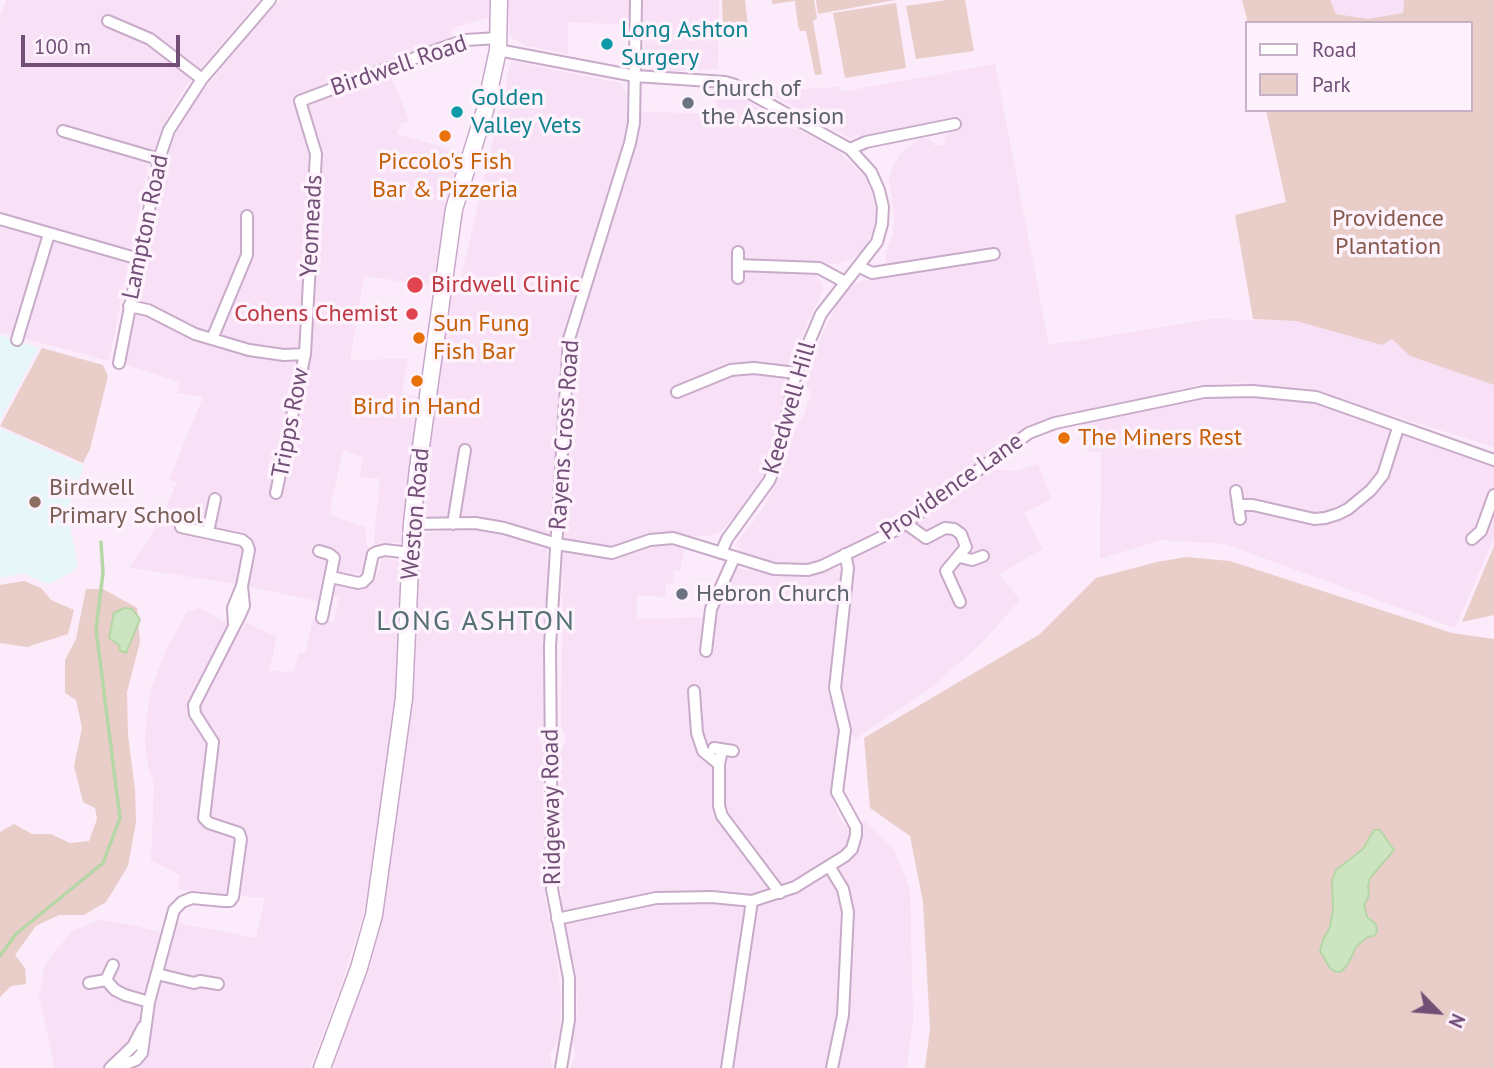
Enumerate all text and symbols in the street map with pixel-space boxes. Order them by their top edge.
place label: Long Ashton Surgery [621,16,748,72]
scale bar [24,21,184,65]
legend [1246,21,1473,112]
street label: Birdwell Road [327,29,471,103]
text: 100 m [34,33,91,60]
marker: Long Ashton Surgery [599,36,615,52]
text: Road [1312,36,1356,63]
text: Park [1312,71,1351,98]
place label: Church of the Ascension [702,75,844,131]
place label: Golden Valley Vets [471,84,581,140]
marker: Church of the Ascension [680,95,696,111]
marker: Golden Valley Vets [449,104,465,120]
marker: Piccolo's Fish Bar & Pizzeria [437,128,453,144]
place label: Piccolo's Fish Bar & Pizzeria [372,148,518,204]
street label: Lampton Road [117,152,175,302]
street label: Yeomeads [295,174,329,278]
park label: Providence Plantation [1332,205,1444,261]
place label: Birdwell Clinic [431,271,580,299]
marker: Birdwell Clinic [405,275,425,295]
place label: Cohens Chemist [234,300,398,328]
marker: Cohens Chemist [404,306,420,322]
place label: Sun Fung Fish Bar [433,310,530,366]
marker: Sun Fung Fish Bar [411,330,427,346]
street label: Keedwell Hill [757,338,823,478]
street label: Rayens Cross Road [544,339,586,531]
street label: Tripps Row [266,366,316,480]
marker: Bird in Hand [409,373,425,389]
place label: Bird in Hand [353,393,481,421]
place label: The Miners Rest [1078,424,1242,452]
street label: Providence Lane [875,427,1029,547]
marker: The Miners Rest [1056,430,1072,446]
street label: Weston Road [396,447,436,581]
place label: Birdwell Primary School [49,474,203,530]
marker: Birdwell Primary School [27,494,43,510]
place label: Hebron Church [696,580,850,608]
marker: Hebron Church [674,586,690,602]
district label: LONG ASHTON [378,605,574,639]
street label: Ridgeway Road [536,729,568,885]
north arrow [1403,977,1473,1047]
text: N [1444,1010,1471,1032]

